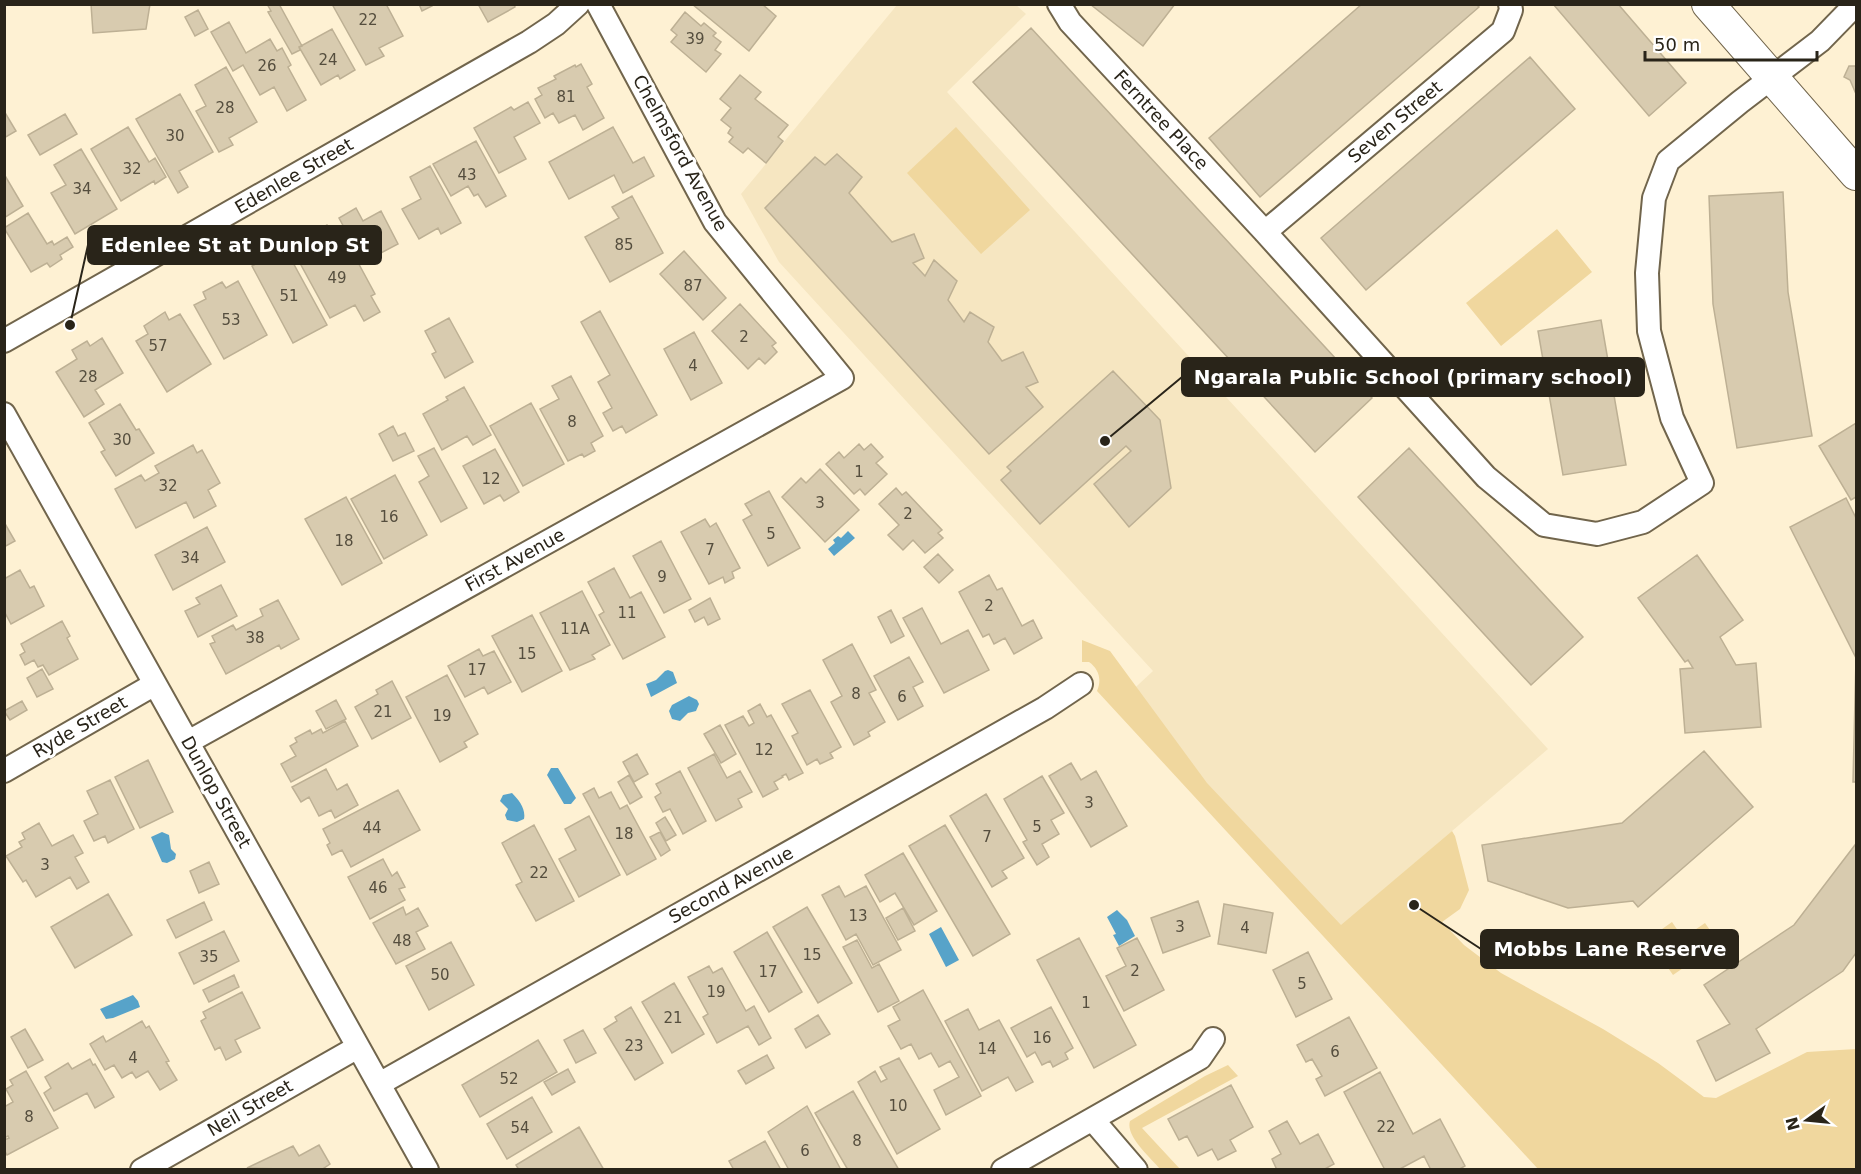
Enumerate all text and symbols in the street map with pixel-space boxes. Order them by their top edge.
house number: 22 [358,11,378,29]
scale bar [1645,24,1818,62]
house number: 39 [685,30,705,48]
text: 50 m [1654,34,1700,55]
house number: 24 [318,51,338,69]
house number: 26 [257,57,277,75]
street label: Ferntree Place [1110,65,1213,174]
street label: Chelmsford Avenue [629,71,732,235]
street label: Seven Street [1343,76,1446,167]
house number: 81 [556,88,576,106]
house number: 28 [215,99,235,117]
house number: 30 [165,127,185,145]
street label: Edenlee Street [231,133,357,218]
house number: 32 [122,160,142,178]
house number: 43 [457,166,477,184]
house number: 34 [72,180,92,198]
callout: Edenlee St at Dunlop St [88,226,381,264]
text: Edenlee St at Dunlop St [101,233,370,257]
house number: 85 [614,236,634,254]
house number: 49 [327,269,347,287]
house number: 87 [683,277,703,295]
house number: 51 [279,287,299,305]
house number: 53 [221,311,241,329]
house number: 2 [739,328,749,346]
house number: 57 [148,337,168,355]
house number: 4 [688,357,698,375]
callout: Ngarala Public School (primary school) [1182,358,1644,396]
text: Ngarala Public School (primary school) [1194,365,1632,389]
house number: 28 [78,368,98,386]
house number: 8 [567,413,577,431]
house number: 30 [112,431,132,449]
house number: 1 [854,463,864,481]
house number: 12 [481,470,501,488]
house number: 32 [158,477,178,495]
house number: 3 [815,494,825,512]
house number: 2 [903,505,913,523]
house number: 16 [379,508,399,526]
street label: First Avenue [461,524,568,596]
house number: 5 [766,525,776,543]
house number: 18 [334,532,354,550]
house number: 7 [705,541,715,559]
house number: 34 [180,549,200,567]
house number: 9 [657,568,667,586]
house number: 2 [984,597,994,615]
house number: 11 [617,604,637,622]
house number: 11A [560,620,590,638]
house number: 38 [245,629,265,647]
house number: 15 [517,645,537,663]
house number: 17 [467,661,487,679]
house number: 8 [851,685,861,703]
house number: 6 [897,688,907,706]
street label: Ryde Street [29,691,131,762]
house number: 21 [373,703,393,721]
house number: 19 [432,707,452,725]
street label: Dunlop Street [177,732,256,851]
house number: 12 [754,741,774,759]
house number: 3 [1084,794,1094,812]
house number: 5 [1032,818,1042,836]
house number: 44 [362,819,382,837]
house number: 18 [614,825,634,843]
house number: 7 [982,828,992,846]
street label: Second Avenue [665,842,797,927]
house number: 3 [40,856,50,874]
house number: 22 [529,864,549,882]
house number: 46 [368,879,388,897]
house number: 13 [848,907,868,925]
house number: 3 [1175,918,1185,936]
house number: 4 [1240,919,1250,937]
callout: Mobbs Lane Reserve [1481,930,1738,968]
house number: 48 [392,932,412,950]
text: Mobbs Lane Reserve [1493,937,1727,961]
house number: 15 [802,946,822,964]
house number: 35 [199,948,219,966]
house number: 2 [1130,962,1140,980]
house number: 17 [758,963,778,981]
house number: 50 [430,966,450,984]
house number: 5 [1297,975,1307,993]
house number: 19 [706,983,726,1001]
house number: 1 [1081,994,1091,1012]
house number: 21 [663,1009,683,1027]
house number: 16 [1032,1029,1052,1047]
house number: 23 [624,1037,644,1055]
house number: 14 [977,1040,997,1058]
house number: 6 [1330,1043,1340,1061]
house number: 4 [128,1049,138,1067]
house number: 52 [499,1070,519,1088]
street label: Neil Street [203,1075,296,1140]
north arrow [1777,1090,1837,1150]
house number: 10 [888,1097,908,1115]
house number: 8 [24,1108,34,1126]
text: N [1782,1115,1804,1133]
house number: 22 [1376,1118,1396,1136]
house number: 54 [510,1119,530,1137]
house number: 8 [852,1132,862,1150]
house number: 6 [800,1142,810,1160]

